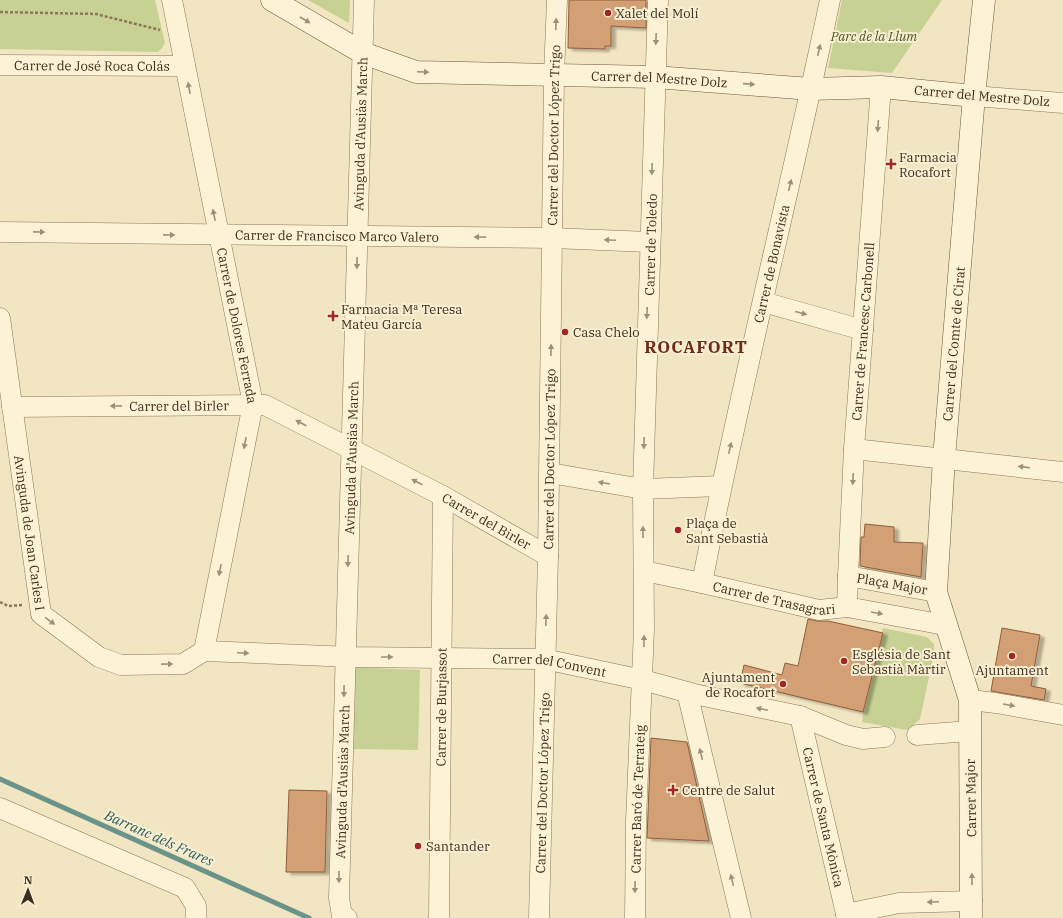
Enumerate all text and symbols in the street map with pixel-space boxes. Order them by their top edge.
place label: Xalet del Molí [616,5,699,22]
marker: Xalet del Molí [603,8,613,18]
one-way arrow [299,16,311,23]
one-way arrow [553,17,559,30]
park label: Parc de la Llum [830,28,917,45]
one-way arrow [653,33,660,45]
street label: Carrer del Doctor López Trigo [544,44,564,226]
one-way arrow [817,44,823,56]
street label: Carrer de José Roca Colás [14,57,170,74]
street label: Avinguda d'Ausiàs March [350,57,371,211]
street label: Carrer del Mestre Dolz [591,67,728,91]
one-way arrow [417,69,429,76]
one-way arrow [743,80,755,87]
one-way arrow [186,82,192,94]
street label: Carrer del Mestre Dolz [913,82,1051,110]
one-way arrow [875,120,882,132]
place label: Farmacia Rocafort [899,149,957,181]
marker: Farmacia Rocafort [886,159,896,169]
one-way arrow [649,163,655,176]
one-way arrow [787,178,793,191]
street label: Carrer de Toledo [640,193,661,296]
street label: Carrer de Bonavista [749,203,793,325]
one-way arrow [211,209,217,221]
street label: Carrer de Francisco Marco Valero [235,226,439,245]
one-way arrow [33,229,45,236]
one-way arrow [163,231,175,238]
one-way arrow [473,234,486,240]
one-way arrow [604,237,616,244]
street label: Carrer de Francesc Carbonell [848,242,878,421]
street label: Carrer de Dolores Ferrada [213,246,261,405]
one-way arrow [354,257,360,270]
street label: Carrer del Comte de Cirat [939,266,968,422]
place label: Farmacia Mª Teresa Mateu García [341,301,462,333]
one-way arrow [644,307,651,319]
one-way arrow [795,310,807,316]
marker: Farmacia Mª Teresa Mateu García [328,311,338,321]
place label: Casa Chelo [573,324,640,341]
marker: Casa Chelo [560,327,570,337]
district label: ROCAFORT [644,336,748,358]
one-way arrow [548,343,554,356]
street label: Carrer del Doctor López Trigo [540,369,559,550]
street label: Avinguda d'Ausiàs March [341,381,362,535]
street label: Carrer del Birler [129,397,229,415]
one-way arrow [109,403,122,409]
one-way arrow [295,420,307,426]
one-way arrow [242,437,248,449]
one-way arrow [641,437,647,450]
one-way arrow [727,442,733,454]
street label: Avinguda de Joan Carles I [11,454,49,612]
one-way arrow [1018,464,1030,471]
one-way arrow [849,473,856,485]
one-way arrow [411,479,423,485]
one-way arrow [598,479,610,485]
street label: Carrer del Birler [439,489,534,553]
place label: Plaça de Sant Sebastià [686,515,768,547]
marker: Plaça de Sant Sebastià [673,525,683,535]
one-way arrow [640,526,647,538]
one-way arrow [344,555,351,567]
one-way arrow [217,564,223,576]
street label: Plaça Major [855,569,929,599]
street label: Carrer de Trasagrari [711,577,836,619]
one-way arrow [871,610,883,616]
one-way arrow [543,613,549,626]
one-way arrow [45,617,56,625]
one-way arrow [641,634,647,647]
place label: Església de Sant Sebastià Màrtir [852,646,951,678]
street label: Carrer de Burjassot [432,647,450,766]
one-way arrow [237,649,249,656]
street label: Carrer del Convent [492,650,608,681]
marker: Ajuntament [1007,651,1017,661]
one-way arrow [381,654,394,660]
marker: Església de Sant Sebastià Màrtir [839,656,849,666]
one-way arrow [161,661,174,667]
place label: Ajuntament [975,662,1049,679]
place label: Ajuntament de Rocafort [702,669,775,701]
marker: Ajuntament de Rocafort [778,679,788,689]
one-way arrow [341,685,347,698]
street label: Carrer del Doctor López Trigo [532,692,553,874]
one-way arrow [1002,702,1015,708]
street label: Avinguda d'Ausiàs March [332,705,353,859]
one-way arrow [756,705,768,711]
street label: Carrer Baró de Terrateig [627,724,649,873]
street label: Carrer de Santa Mònica [799,746,848,889]
one-way arrow [698,747,704,760]
street label: Carrer Major [962,759,980,837]
place label: Centre de Salut [682,782,775,799]
marker: Centre de Salut [667,784,679,796]
water label: Barranc dels Frares [101,806,217,870]
place label: Santander [426,838,490,855]
marker: Santander [413,841,423,851]
north arrow [8,870,48,910]
one-way arrow [336,871,342,884]
one-way arrow [969,872,975,885]
text: N [24,873,33,887]
one-way arrow [729,874,735,886]
one-way arrow [632,881,638,894]
one-way arrow [926,899,939,905]

